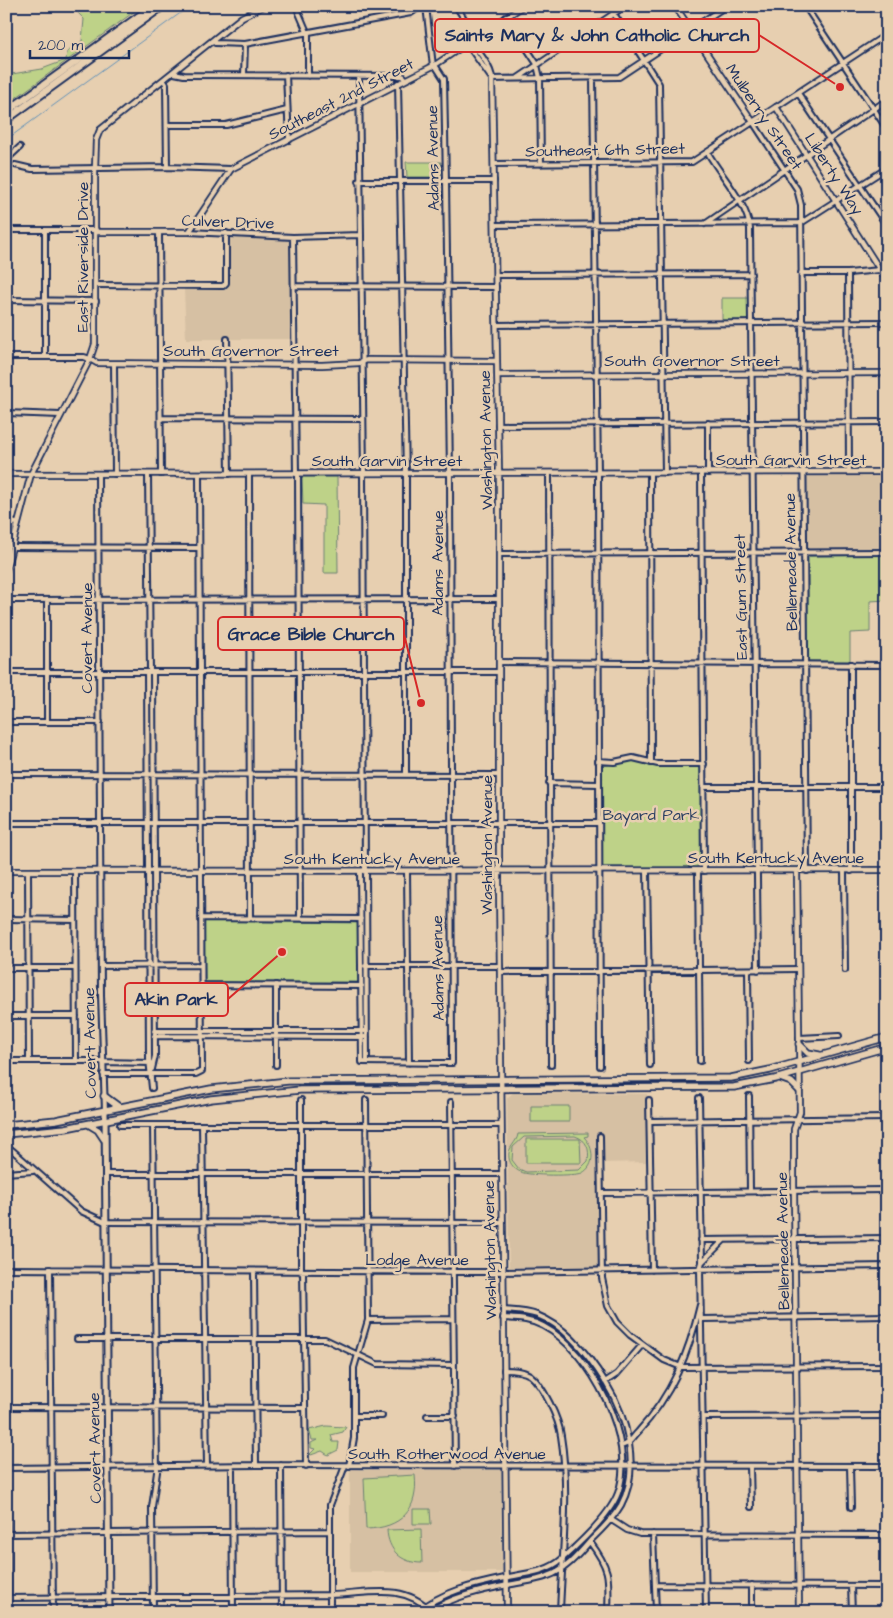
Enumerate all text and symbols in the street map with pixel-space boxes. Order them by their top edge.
callout: Saints Mary & John Catholic Church [435,19,759,52]
text: Saints Mary & John Catholic Church [444,23,750,49]
scale bar [30,28,129,60]
text: 200 m [38,35,84,56]
street label: Southeast 2nd Street [264,52,418,145]
street label: Mulberry Street [719,60,808,175]
street label: Adams Avenue [421,105,445,211]
street label: Liberty Way [798,129,869,220]
street label: Southeast 6th Street [525,138,686,162]
street label: East Riverside Drive [72,181,94,332]
street label: Culver Drive [181,209,275,235]
street label: South Governor Street [163,340,339,362]
street label: South Governor Street [604,350,780,372]
street label: Washington Avenue [474,370,499,510]
street label: South Garvin Street [716,449,867,471]
street label: South Garvin Street [312,450,463,472]
street label: Bellemeade Avenue [779,492,803,631]
street label: Adams Avenue [427,510,449,616]
street label: East Gum Street [729,533,753,660]
street label: Covert Avenue [76,582,98,693]
callout: Grace Bible Church [218,617,404,650]
text: Grace Bible Church [228,622,395,647]
street label: Washington Avenue [476,775,499,915]
park label: Bayard Park [603,804,700,827]
street label: South Kentucky Avenue [688,847,864,870]
street label: South Kentucky Avenue [284,848,460,871]
street label: Adams Avenue [426,915,450,1021]
callout: Akin Park [125,983,228,1016]
street label: Covert Avenue [78,987,102,1099]
text: Akin Park [134,987,219,1012]
street label: Bellemeade Avenue [771,1171,795,1310]
street label: Washington Avenue [478,1180,503,1320]
street label: Lodge Avenue [365,1249,469,1272]
street label: Covert Avenue [83,1392,107,1504]
street label: South Rotherwood Avenue [348,1443,546,1465]

